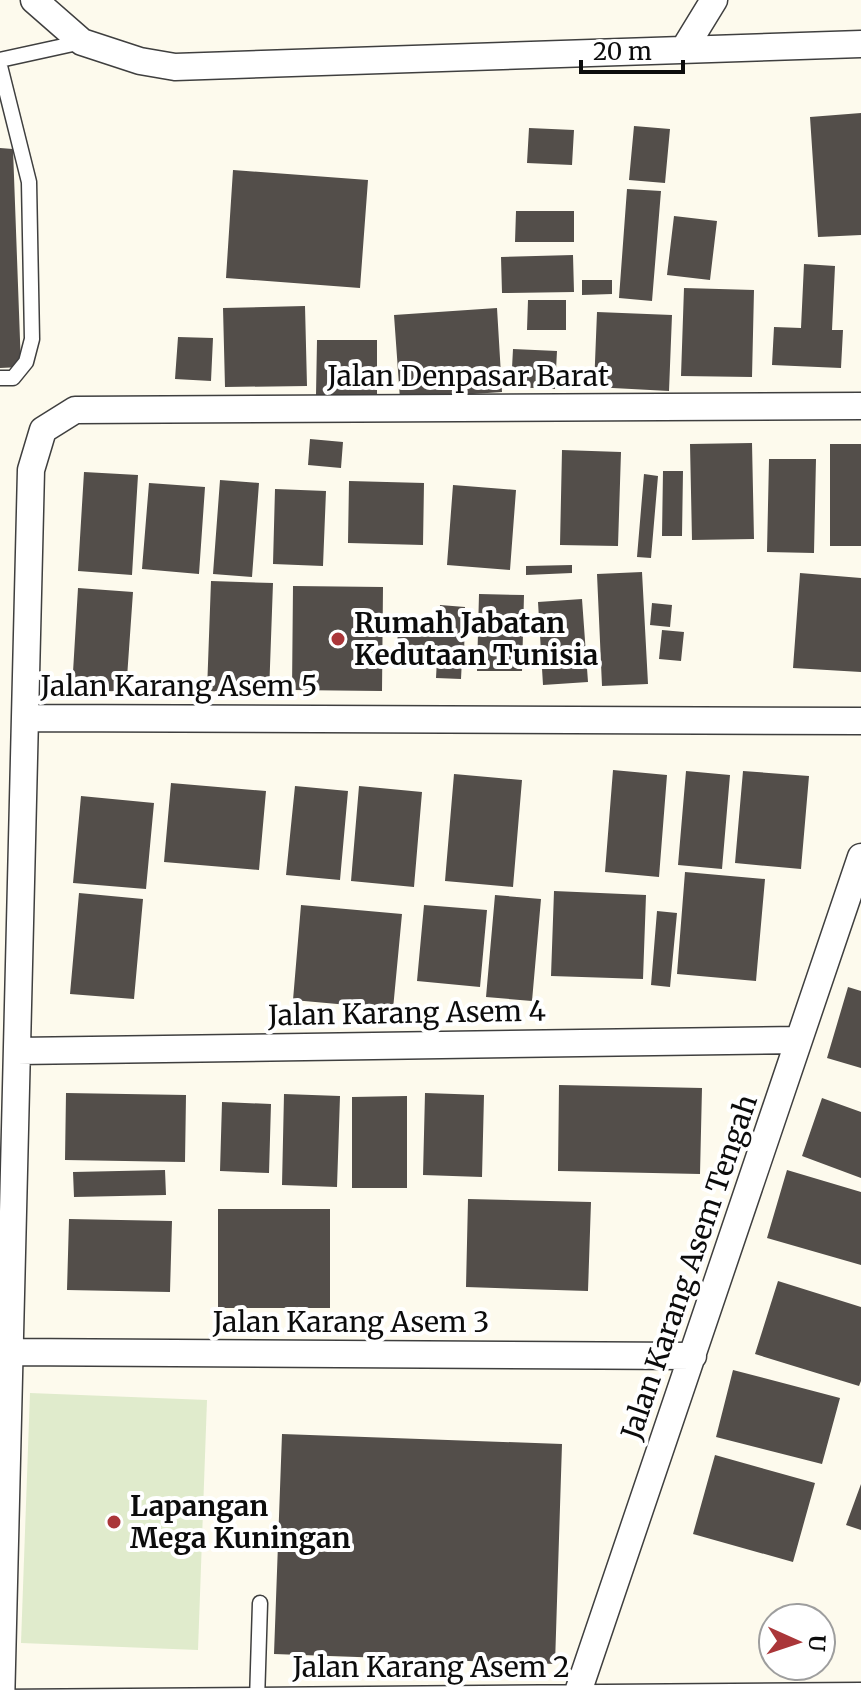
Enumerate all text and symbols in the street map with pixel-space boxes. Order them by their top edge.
scale bar [581,24,683,74]
text: 20 m [593,36,652,67]
street label: Jalan Denpasar Barat [326,358,609,394]
place label: Rumah Jabatan Kedutaan Tunisia [354,605,599,673]
marker: Rumah Jabatan Kedutaan Tunisia [329,630,347,648]
street label: Jalan Karang Asem 5 [40,668,317,704]
street label: Jalan Karang Asem 4 [267,993,546,1033]
street label: Jalan Karang Asem Tengah [613,1090,765,1445]
street label: Jalan Karang Asem 3 [212,1304,489,1340]
place label: Lapangan Mega Kuningan [130,1488,350,1556]
marker: Lapangan Mega Kuningan [105,1513,123,1531]
north arrow [757,1602,837,1682]
text: U [803,1634,831,1653]
street label: Jalan Karang Asem 2 [291,1649,570,1685]

